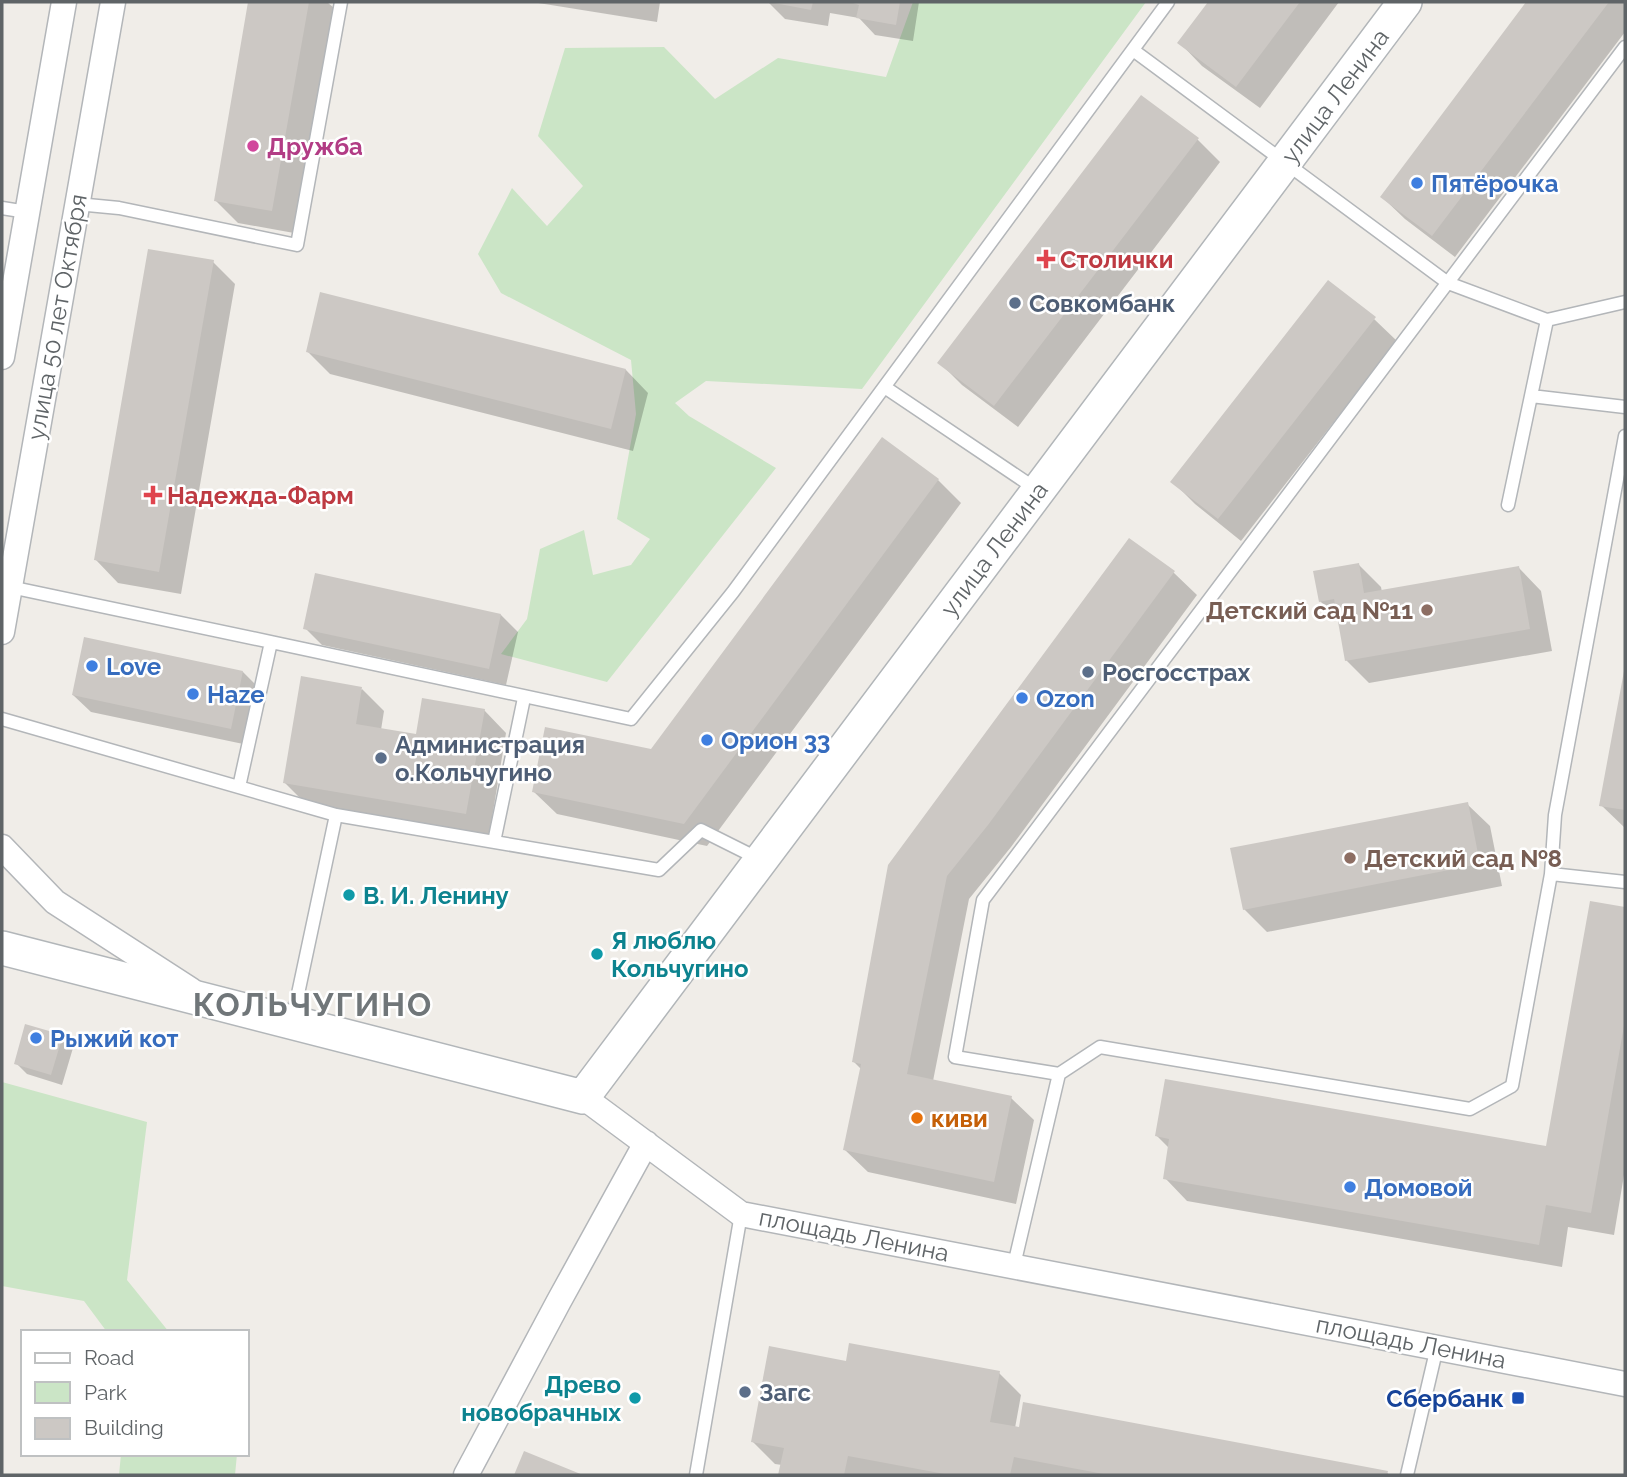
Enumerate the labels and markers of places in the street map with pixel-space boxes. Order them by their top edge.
place label: Дружба [267,132,363,161]
marker: Дружба [245,138,261,154]
place label: Пятёрочка [1431,169,1559,198]
marker: Пятёрочка [1409,175,1425,191]
place label: Столички [1060,245,1174,274]
marker: Столички [1038,251,1054,267]
place label: Совкомбанк [1029,289,1176,318]
marker: Совкомбанк [1007,295,1023,311]
place label: Надежда-Фарм [167,481,354,510]
marker: Надежда-Фарм [145,487,161,503]
place label: Детский сад №11 [1206,596,1413,625]
marker: Детский сад №11 [1419,602,1435,618]
place label: Love [106,652,161,681]
marker: Love [84,658,100,674]
place label: Росгосстрах [1102,658,1251,687]
marker: Росгосстрах [1080,664,1096,680]
place label: Haze [207,680,265,709]
place label: Ozon [1036,684,1095,713]
marker: Haze [185,686,201,702]
marker: Ozon [1014,690,1030,706]
place label: Орион 33 [721,726,831,755]
place label: Администрация о.Кольчугино [395,730,585,787]
marker: Орион 33 [699,732,715,748]
marker: Администрация о.Кольчугино [373,750,389,766]
place label: Детский сад №8 [1364,844,1562,873]
marker: Детский сад №8 [1342,850,1358,866]
place label: В. И. Ленину [363,881,509,910]
marker: В. И. Ленину [341,887,357,903]
place label: Я люблю Кольчугино [611,926,748,983]
marker: Я люблю Кольчугино [589,946,605,962]
place label: Рыжий кот [50,1024,179,1053]
marker: Рыжий кот [28,1030,44,1046]
place label: киви [931,1104,988,1133]
marker: киви [909,1110,925,1126]
place label: Домовой [1364,1173,1472,1202]
marker: Домовой [1342,1179,1358,1195]
place label: Древо новобрачных [461,1370,621,1427]
place label: Загс [759,1378,811,1407]
marker: Загс [737,1384,753,1400]
place label: Сбербанк [1386,1384,1504,1413]
marker: Древо новобрачных [627,1390,643,1406]
marker: Сбербанк [1510,1390,1526,1406]

